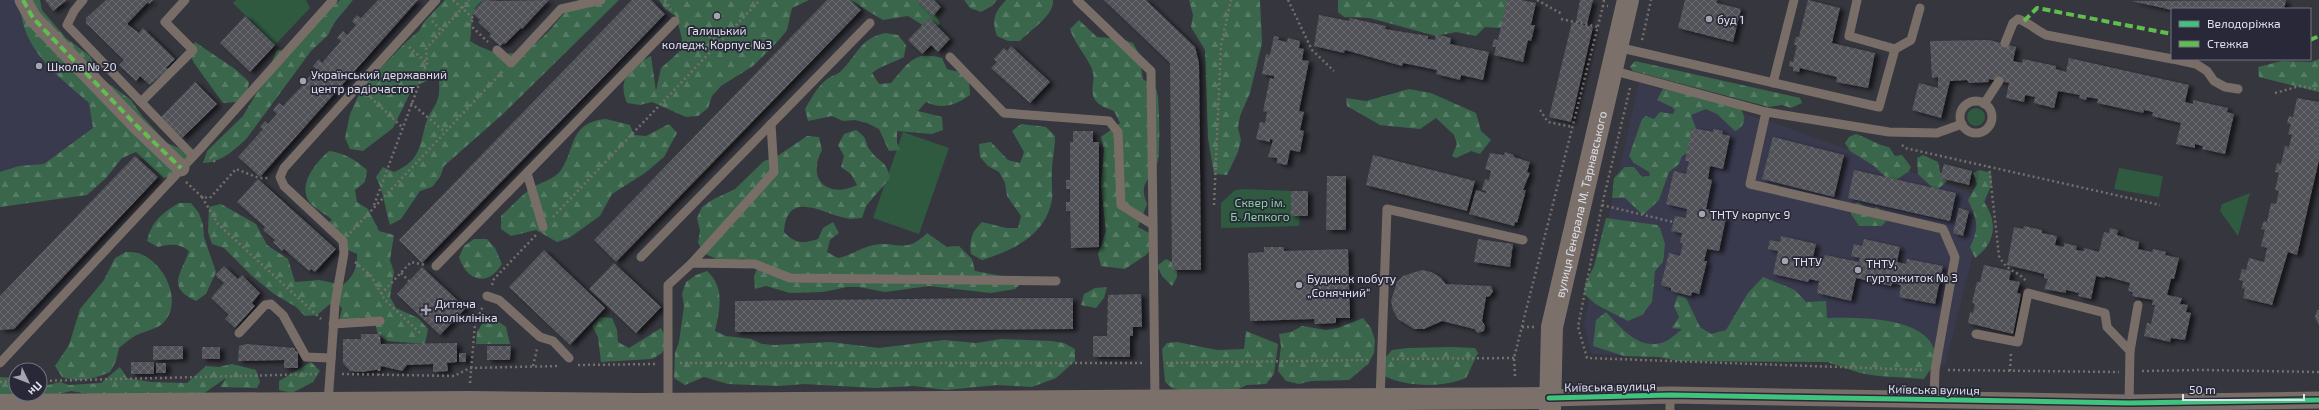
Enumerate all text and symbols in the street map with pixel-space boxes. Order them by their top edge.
legend [2171,8,2311,60]
marker: Галицький коледж, Корпус №3 [712,11,722,21]
place label: буд 1 [1717,12,1744,27]
marker: буд 1 [1704,14,1714,24]
text: Велодоріжка [2207,16,2281,30]
place label: Галицький коледж, Корпус №3 [662,23,772,52]
text: Стежка [2207,36,2249,50]
place label: Школа № 20 [47,59,117,73]
marker: Школа № 20 [34,61,44,71]
place label: Український державний центр радіочастот [311,67,447,95]
marker: Український державний центр радіочастот [298,76,308,86]
street label: вулиця Генерала М. Тарнавського [1552,109,1609,299]
park label: Сквер ім. Б. Лепкого [1230,195,1290,223]
place label: ТНТУ корпус 9 [1710,207,1790,222]
marker: ТНТУ корпус 9 [1697,209,1707,219]
place label: ТНТУ [1793,254,1822,268]
marker: ТНТУ [1780,256,1790,266]
place label: ТНТУ, гуртожиток № 3 [1866,256,1958,285]
marker: ТНТУ, гуртожиток № 3 [1853,265,1863,275]
place label: Будинок побуту „Сонячний“ [1307,271,1397,299]
marker: Будинок побуту „Сонячний“ [1294,280,1304,290]
place label: Дитяча поліклініка [435,296,498,324]
marker: Дитяча поліклініка [420,304,432,316]
north arrow [8,362,48,402]
scale bar [2183,376,2304,402]
street label: Київська вулиця [1564,378,1656,395]
text: Пн [26,379,45,399]
street label: Київська вулиця [1888,381,1980,398]
text: 50 m [2189,382,2216,396]

